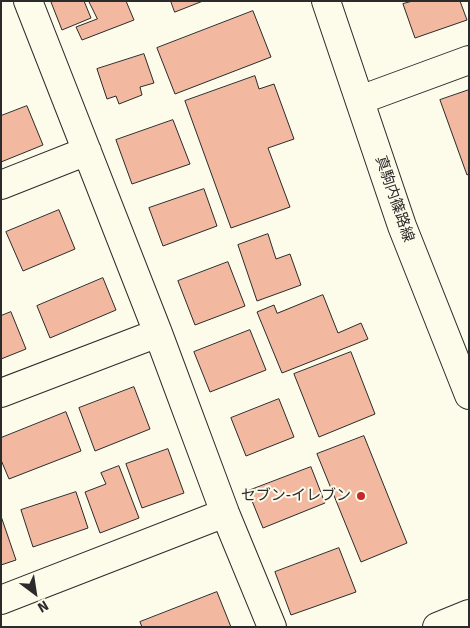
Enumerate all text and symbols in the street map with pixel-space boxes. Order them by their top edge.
street label: 真駒内篠路線 [371,154,417,244]
place label: セブン-イレブン [241,487,351,505]
marker: セブン-イレブン [355,490,367,502]
north arrow [10,568,60,618]
text: N [34,596,52,616]

